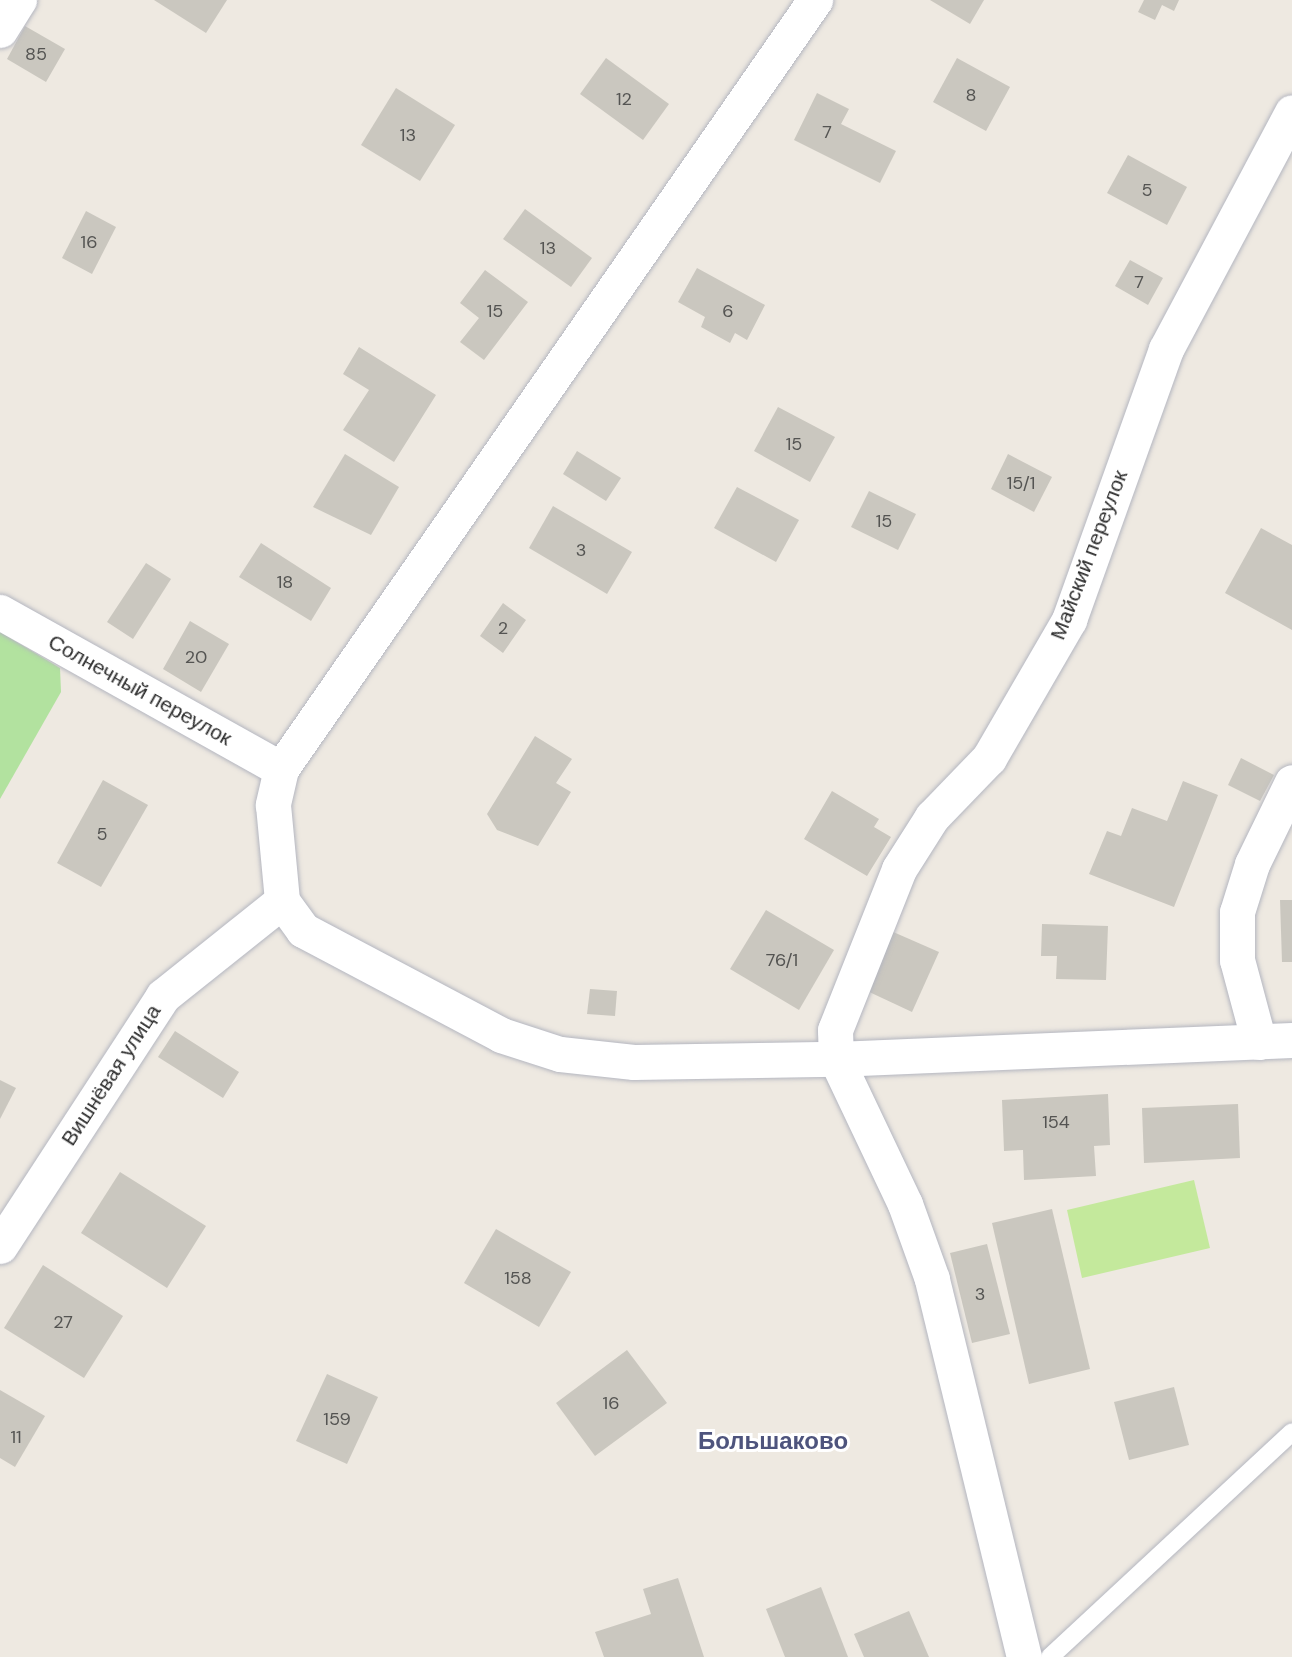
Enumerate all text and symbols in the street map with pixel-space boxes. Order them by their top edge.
house number: 85 [25,43,47,65]
house number: 8 [966,84,976,106]
house number: 12 [616,88,632,110]
house number: 7 [822,121,832,143]
house number: 13 [400,124,416,146]
house number: 5 [1142,179,1152,201]
house number: 16 [81,231,97,253]
house number: 13 [540,237,556,259]
house number: 7 [1134,271,1144,293]
house number: 15 [487,300,503,322]
house number: 6 [722,300,734,322]
house number: 15 [786,433,802,455]
street label: Майский переулок [1045,467,1133,643]
house number: 15/1 [1007,472,1035,494]
house number: 15 [876,510,892,532]
house number: 3 [576,539,586,561]
house number: 18 [277,571,293,593]
house number: 2 [498,617,508,639]
street label: Солнечный переулок [44,629,236,751]
house number: 20 [185,646,207,668]
house number: 5 [97,823,107,845]
house number: 76/1 [766,949,798,971]
street label: Вишнёвая улица [56,1000,166,1150]
house number: 154 [1042,1111,1070,1133]
house number: 158 [504,1267,532,1289]
house number: 3 [975,1283,985,1305]
house number: 27 [53,1311,73,1333]
house number: 16 [603,1392,619,1414]
house number: 159 [323,1408,351,1430]
house number: 11 [10,1426,22,1448]
district label: Большаково [698,1427,848,1455]

